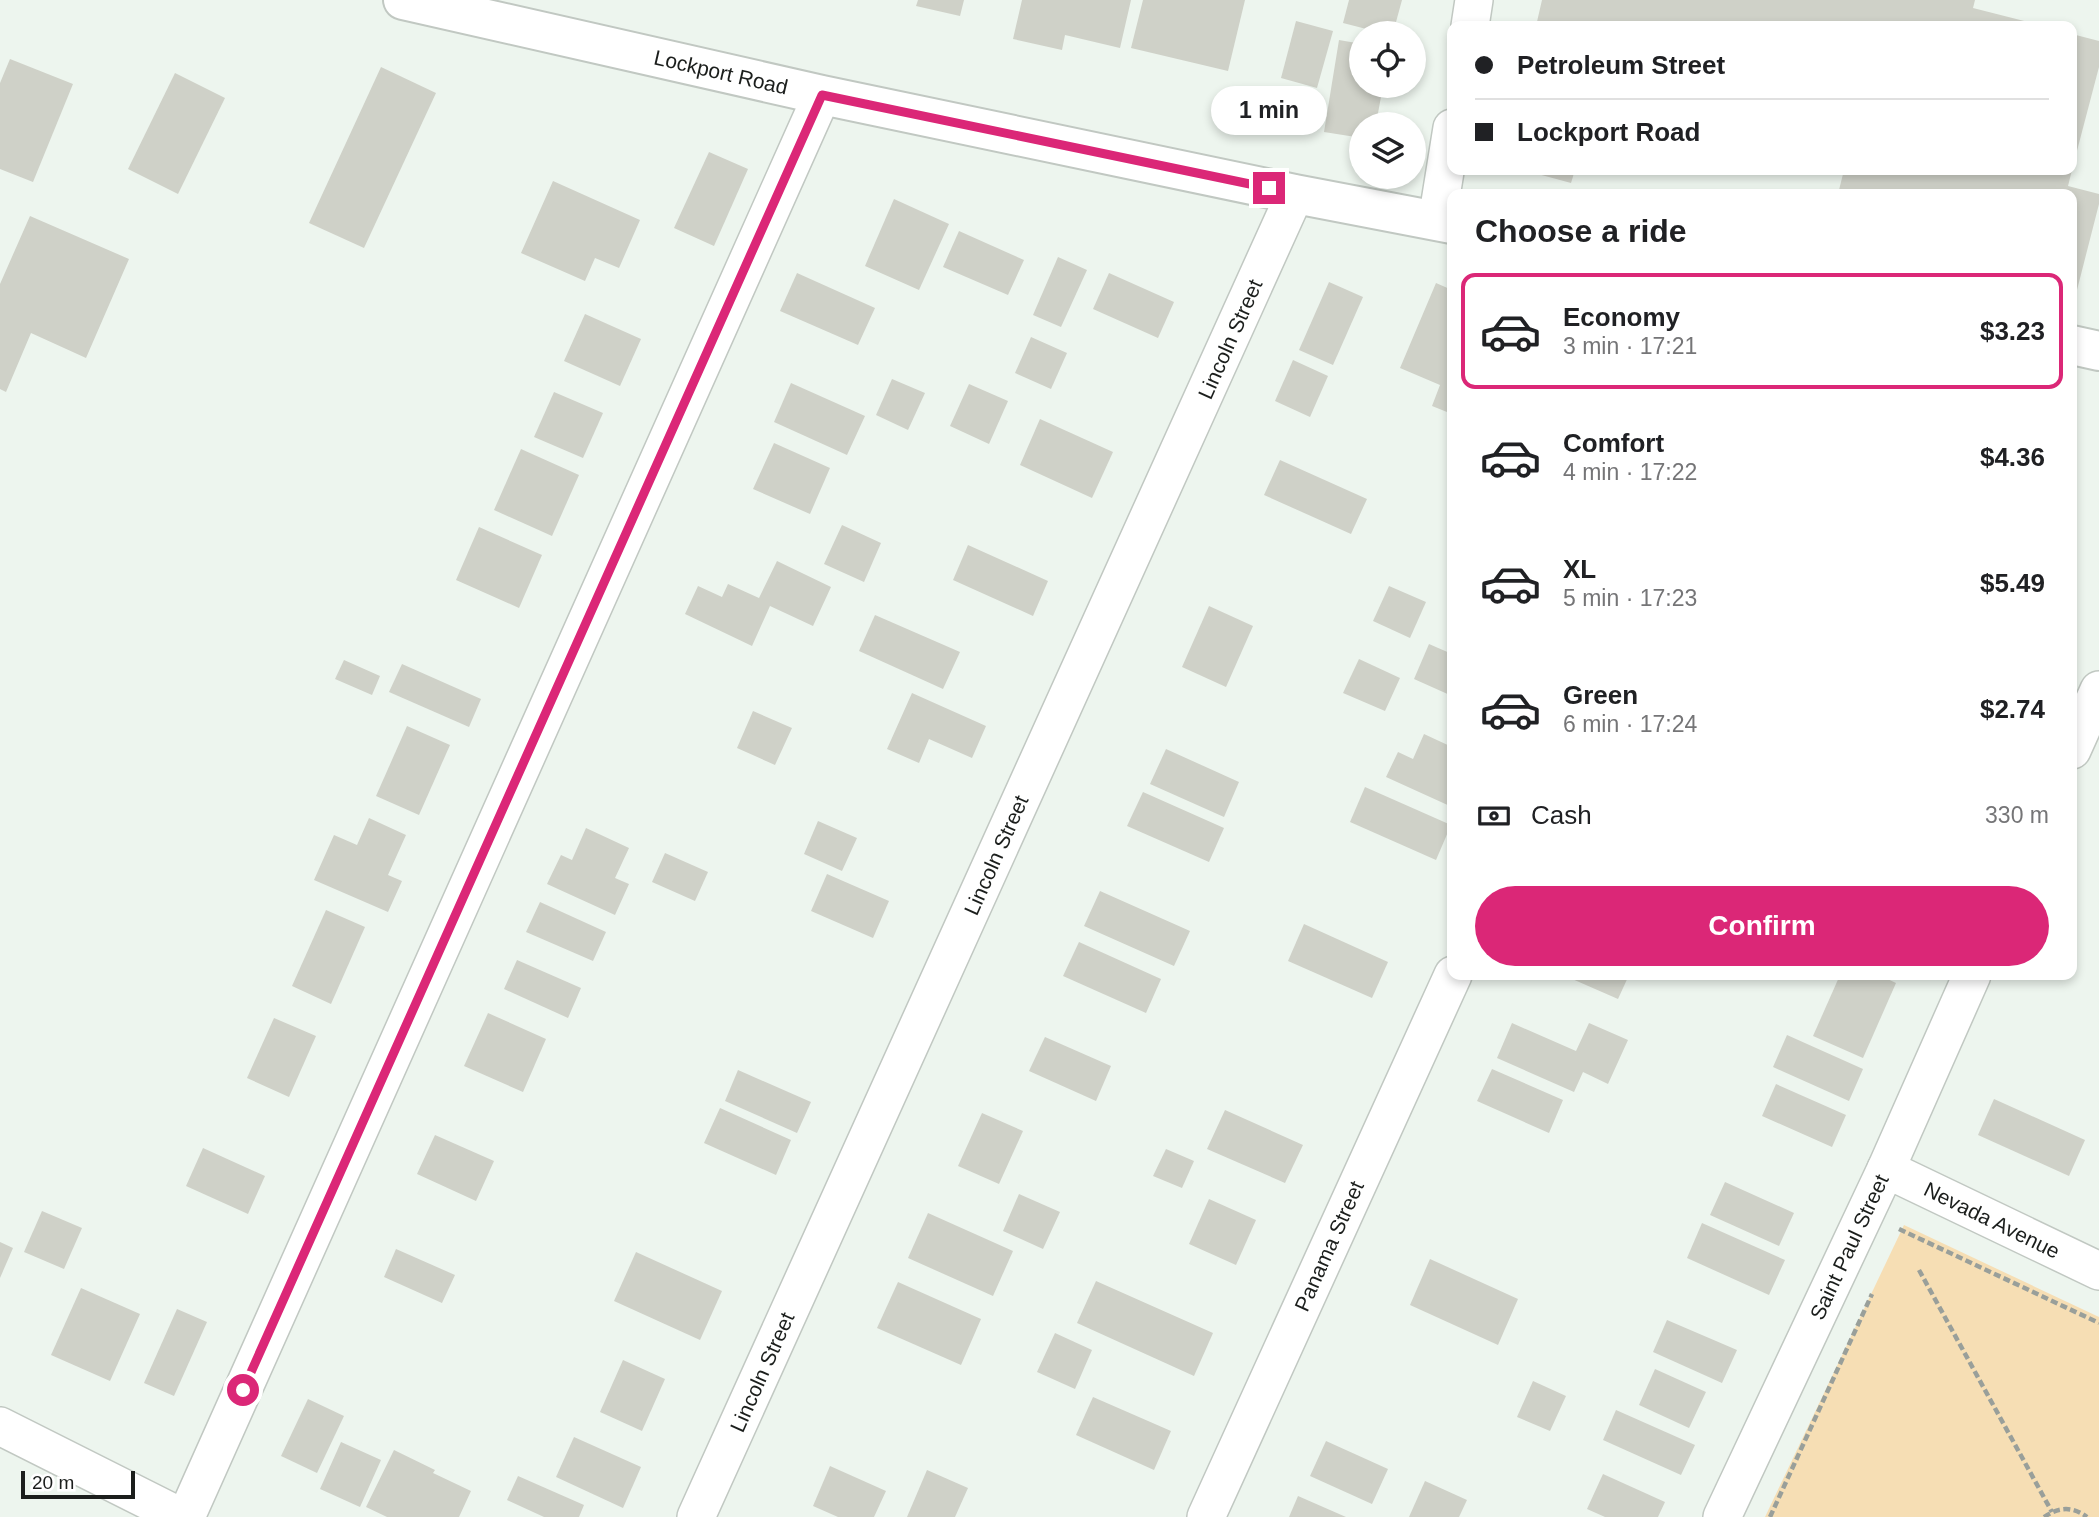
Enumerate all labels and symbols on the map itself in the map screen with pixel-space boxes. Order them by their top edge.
street label: Lockport Road [652,45,790,99]
callout: 1 min [1211,86,1327,136]
route end [1253,172,1285,204]
street label: Lincoln Street [1193,276,1267,402]
street label: Lincoln Street [959,792,1033,918]
street label: Saint Paul Street [1805,1171,1893,1323]
street label: Panama Street [1290,1177,1368,1315]
street label: Nevada Avenue [1920,1177,2064,1263]
street label: Lincoln Street [725,1309,799,1435]
route start [227,1374,259,1406]
scale bar [21,1468,135,1500]

